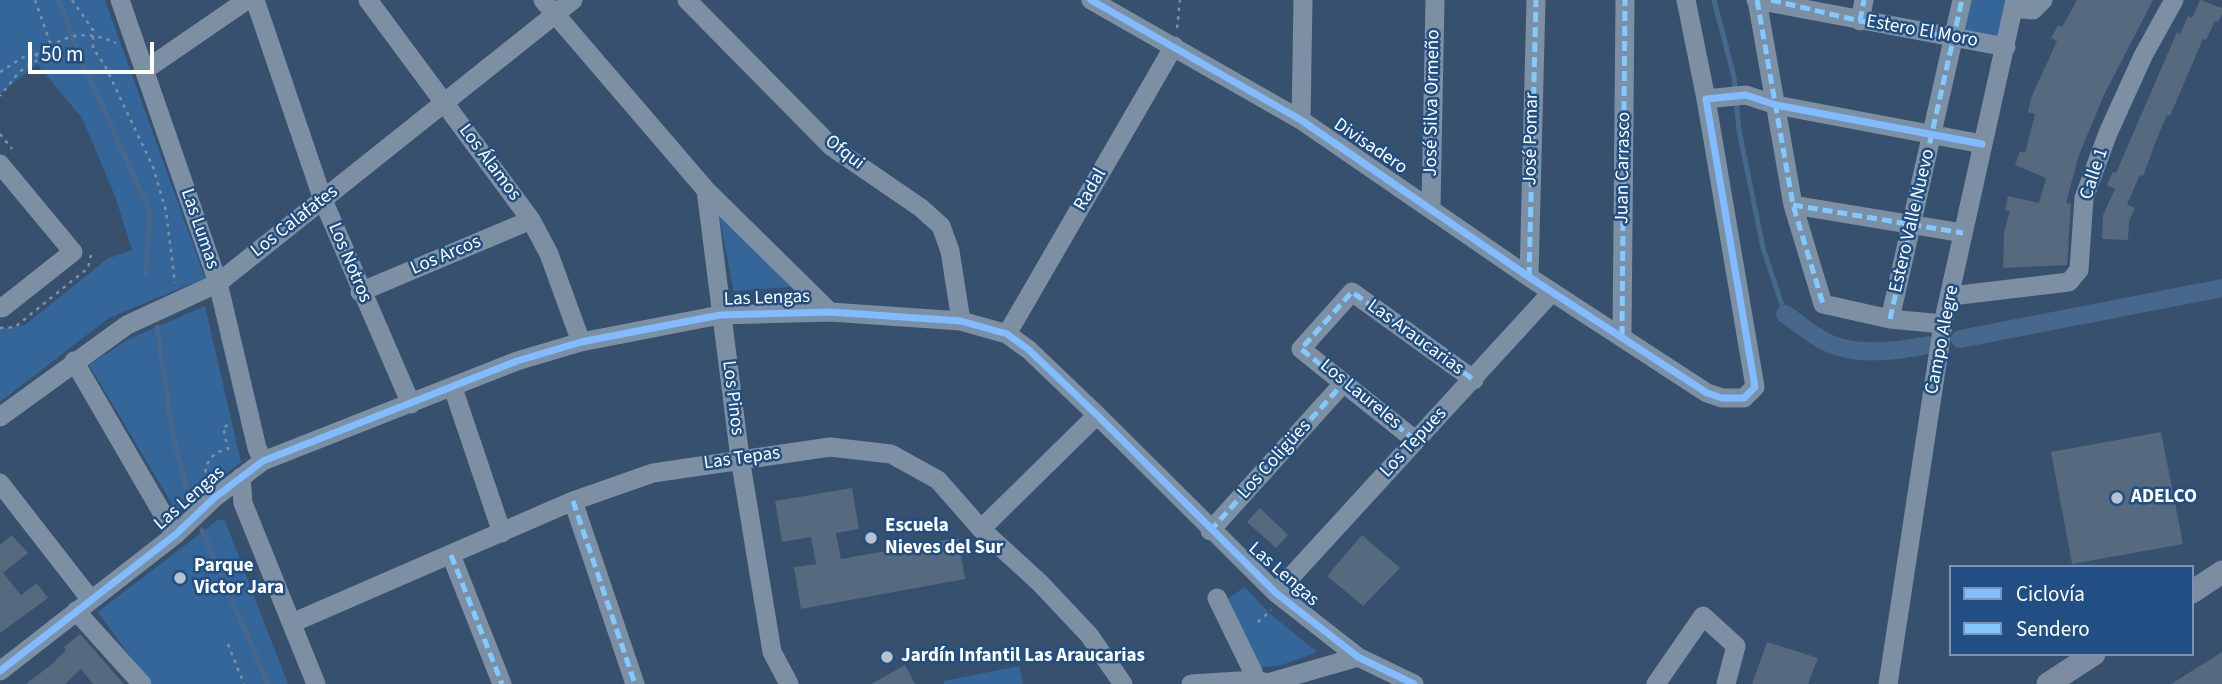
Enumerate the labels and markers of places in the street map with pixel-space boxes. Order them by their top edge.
place label: ADELCO [2131,487,2197,509]
marker: ADELCO [2109,490,2125,506]
place label: Escuela Nieves del Sur [885,516,1003,560]
marker: Escuela Nieves del Sur [863,530,879,546]
place label: Parque Victor Jara [194,556,284,600]
marker: Parque Victor Jara [172,570,188,586]
place label: Jardín Infantil Las Araucarias [901,646,1145,668]
marker: Jardín Infantil Las Araucarias [879,649,895,665]

